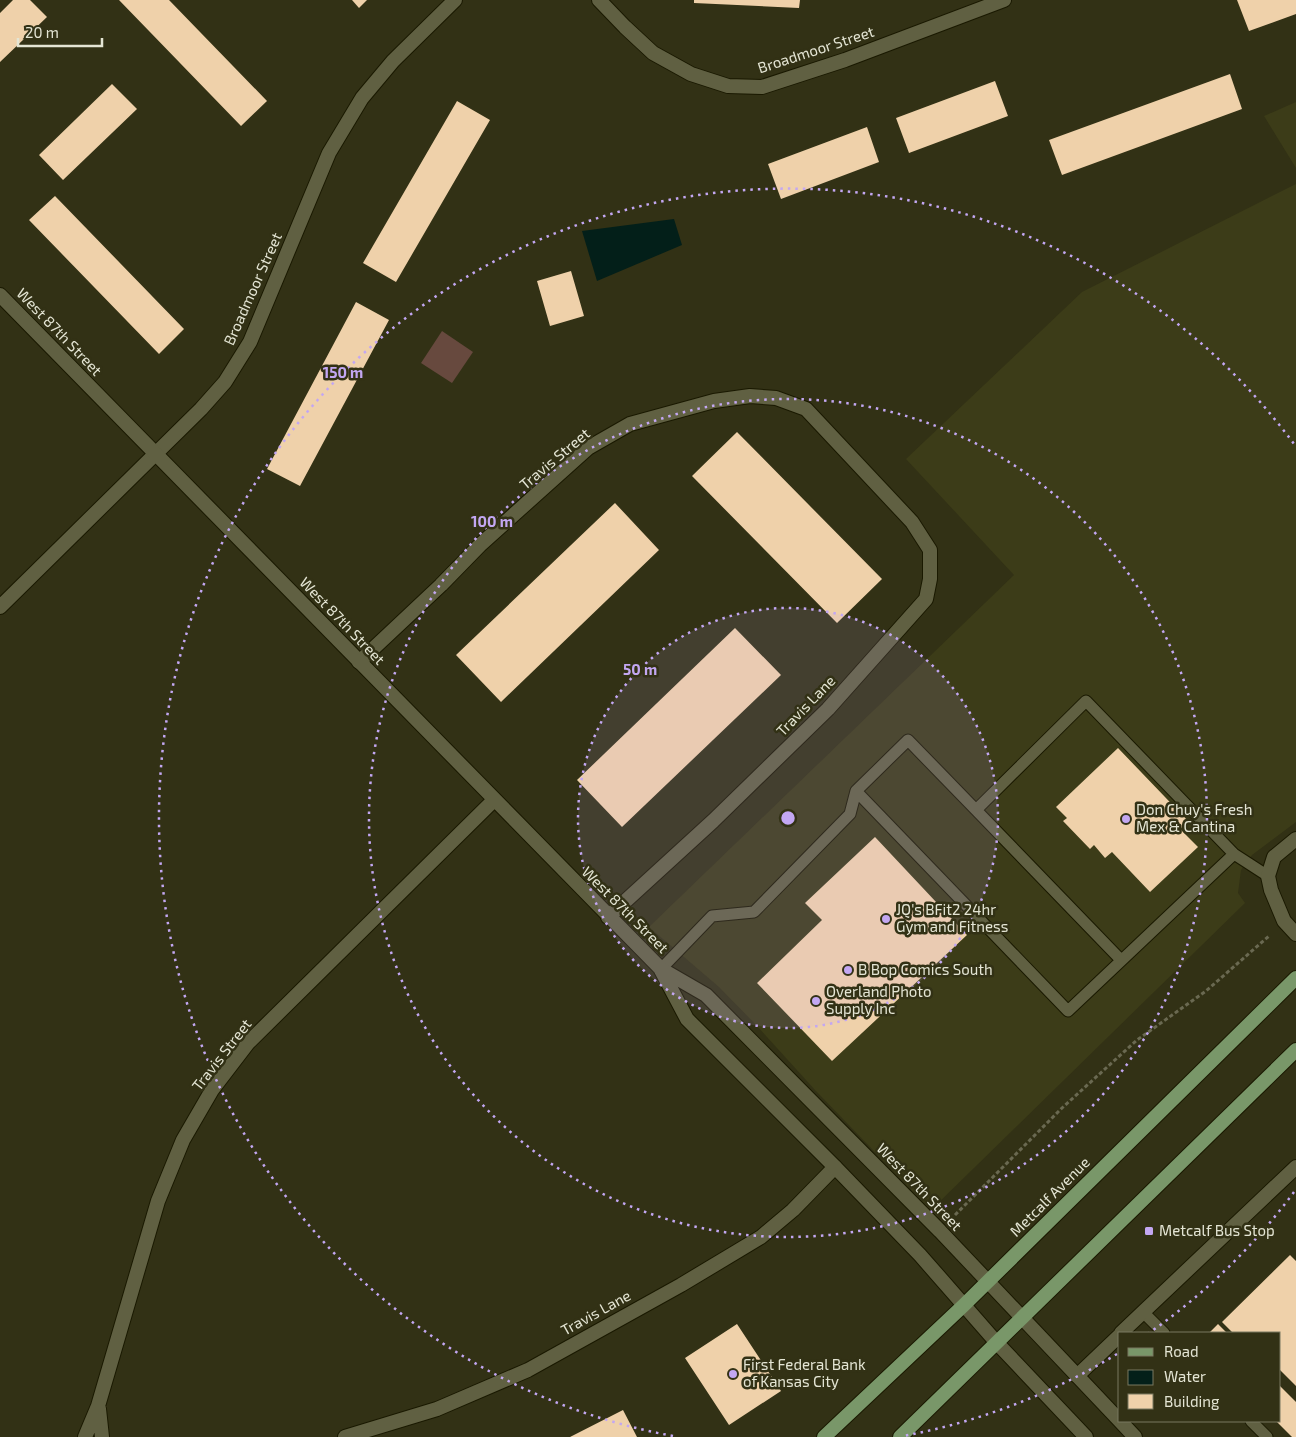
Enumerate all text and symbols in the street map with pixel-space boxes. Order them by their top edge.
scale bar [18,15,101,47]
street label: Broadmoor Street [755,22,876,76]
text: 20 m [25,23,59,41]
street label: Broadmoor Street [219,229,285,348]
street label: West 87th Street [13,284,106,379]
text: 150 m [323,363,363,381]
street label: Travis Street [516,424,593,493]
text: 100 m [471,512,513,530]
street label: West 87th Street [296,573,389,668]
text: 50 m [623,660,657,678]
street label: Travis Lane [772,671,838,739]
place label: Don Chuy's Fresh Mex & Cantina [1136,800,1252,835]
centre of rings [779,809,797,827]
marker: Don Chuy's Fresh Mex & Cantina [1120,813,1132,825]
street label: West 87th Street [579,862,673,956]
place label: JQ's BFit2 24hr Gym and Fitness [896,900,1008,935]
marker: JQ's BFit2 24hr Gym and Fitness [880,913,892,925]
place label: B Bop Comics South [858,960,993,978]
marker: B Bop Comics South [842,964,854,976]
place label: Overland Photo Supply Inc [826,982,932,1017]
marker: Overland Photo Supply Inc [810,995,822,1007]
street label: Travis Street [188,1015,255,1094]
street label: West 87th Street [873,1139,966,1234]
street label: Metcalf Avenue [1006,1153,1093,1240]
place label: Metcalf Bus Stop [1159,1221,1275,1239]
marker: Metcalf Bus Stop [1143,1225,1155,1237]
street label: Travis Lane [558,1286,634,1339]
legend [1118,1332,1281,1422]
text: Road [1164,1342,1199,1360]
place label: First Federal Bank of Kansas City [743,1355,866,1390]
text: Water [1164,1367,1206,1385]
marker: First Federal Bank of Kansas City [727,1368,739,1380]
text: Building [1164,1392,1220,1410]

